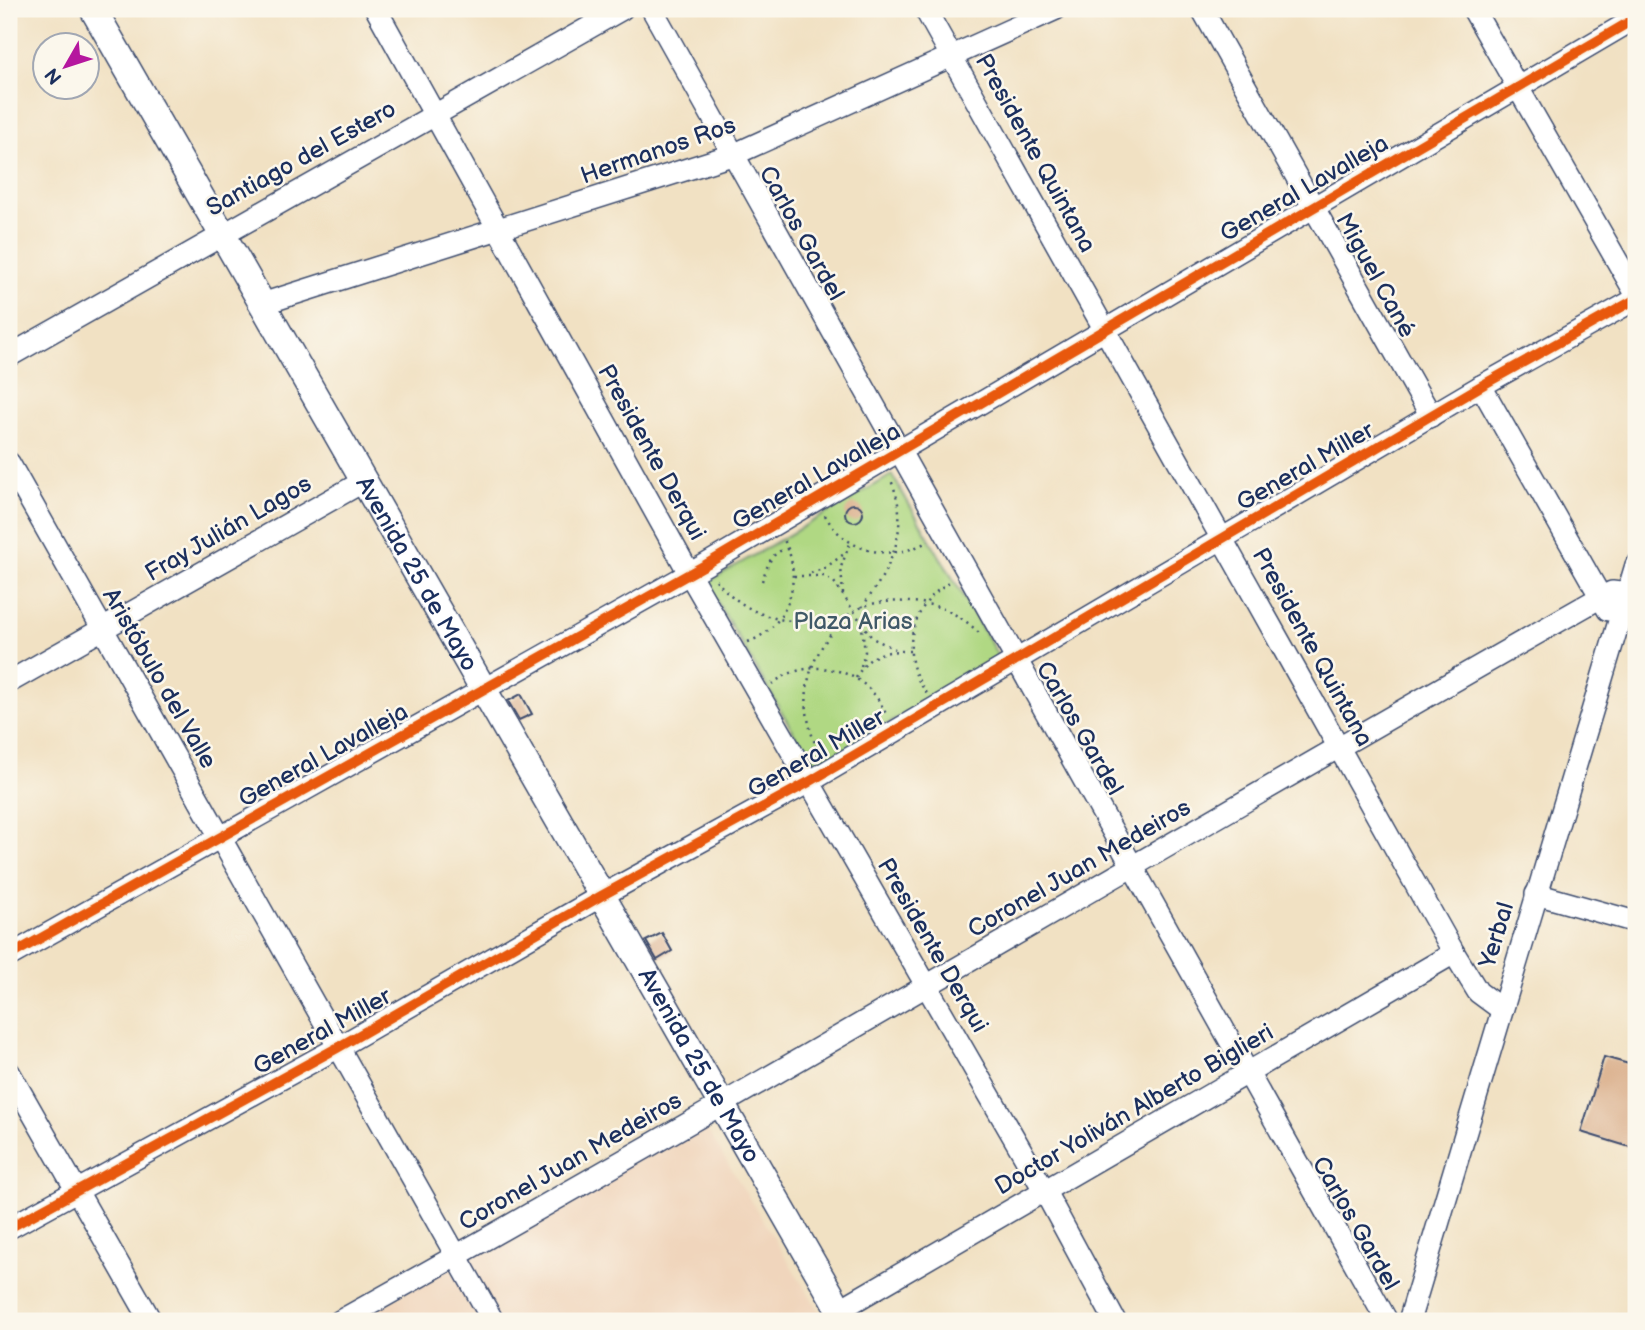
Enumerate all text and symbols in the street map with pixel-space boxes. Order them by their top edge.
north arrow [32,32,102,102]
street label: Presidente Quintana [969,49,1102,258]
text: N [41,63,67,89]
street label: Santiago del Estero [201,94,401,223]
street label: Hermanos Ros [577,110,740,191]
street label: General Lavalleja [1215,129,1393,248]
street label: Carlos Gardel [753,161,851,306]
street label: Miguel Cané [1329,208,1422,343]
street label: Presidente Derqui [591,359,712,545]
street label: General Miller [1232,415,1379,517]
street label: General Lavalleja [727,417,905,536]
street label: Fray Julián Lagos [140,469,317,588]
street label: Avenida 25 de Mayo [349,471,484,676]
street label: Presidente Quintana [1246,543,1379,752]
street label: Aristóbulo del Valle [96,583,223,774]
park label: Plaza Arias [793,607,913,636]
street label: Carlos Gardel [1030,656,1130,800]
street label: General Lavalleja [233,697,413,814]
street label: General Miller [743,702,890,804]
street label: Coronel Juan Medeiros [963,793,1196,944]
street label: Presidente Derqui [871,853,994,1038]
street label: Yerbal [1472,899,1520,973]
street label: Avenida 25 de Mayo [632,963,766,1168]
street label: General Miller [248,981,397,1081]
street label: Doctor Yoliván Alberto Biglieri [990,1018,1279,1201]
street label: Coronel Juan Medeiros [454,1086,687,1237]
street label: Carlos Gardel [1306,1151,1406,1295]

